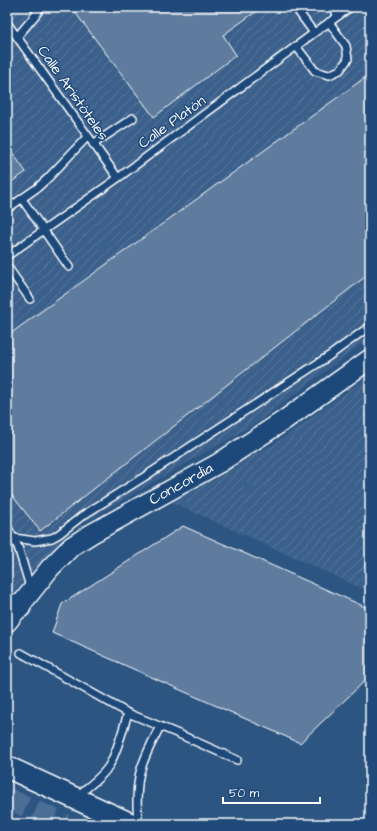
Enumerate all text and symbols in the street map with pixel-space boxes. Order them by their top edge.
street label: Calle Aristóteles [32,41,114,145]
street label: Calle Platón [134,90,210,154]
street label: Concordia [145,458,217,510]
scale bar [223,779,320,805]
text: 50 m [229,785,260,802]

